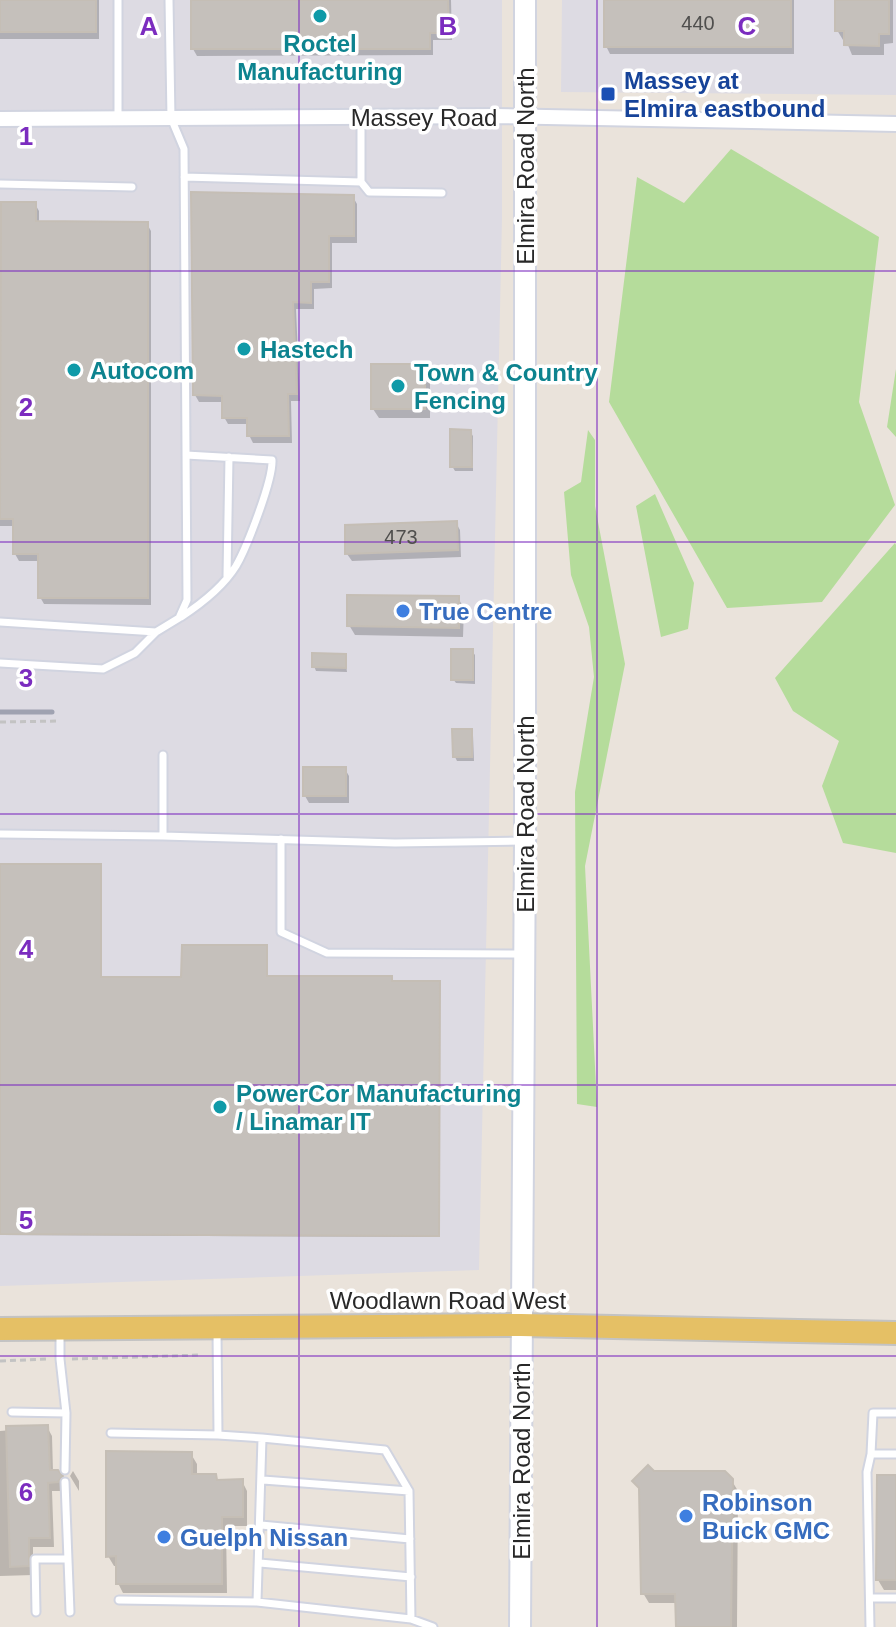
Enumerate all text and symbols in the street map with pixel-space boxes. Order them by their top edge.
marker: Roctel Manufacturing [311,7,329,25]
text: A [140,11,159,41]
text: B [439,11,457,41]
text: C [738,11,757,41]
house number: 440 [681,12,715,34]
place label: Roctel Manufacturing [237,30,403,85]
street label: Elmira Road North [512,67,539,265]
place label: Massey at Elmira eastbound [624,67,825,122]
marker: Massey at Elmira eastbound [599,85,617,103]
street label: Massey Road [351,104,497,131]
text: 1 [19,121,33,151]
place label: Hastech [260,336,353,363]
marker: Hastech [235,340,253,358]
place label: Autocom [90,357,194,384]
place label: Town & Country Fencing [414,359,598,414]
marker: Autocom [65,361,83,379]
marker: Town & Country Fencing [389,377,407,395]
text: 2 [19,392,33,422]
house number: 473 [384,526,418,548]
place label: True Centre [419,598,552,625]
marker: True Centre [394,602,412,620]
text: 3 [19,663,33,693]
street label: Elmira Road North [512,715,539,913]
text: 4 [19,934,34,964]
place label: PowerCor Manufacturing / Linamar IT [236,1080,521,1135]
marker: PowerCor Manufacturing / Linamar IT [211,1098,229,1116]
text: 5 [19,1205,33,1235]
street label: Woodlawn Road West [330,1287,567,1314]
street label: Elmira Road North [508,1362,535,1560]
text: 6 [19,1477,33,1507]
place label: Robinson Buick GMC [702,1489,830,1544]
marker: Robinson Buick GMC [677,1507,695,1525]
place label: Guelph Nissan [180,1524,348,1551]
marker: Guelph Nissan [155,1528,173,1546]

